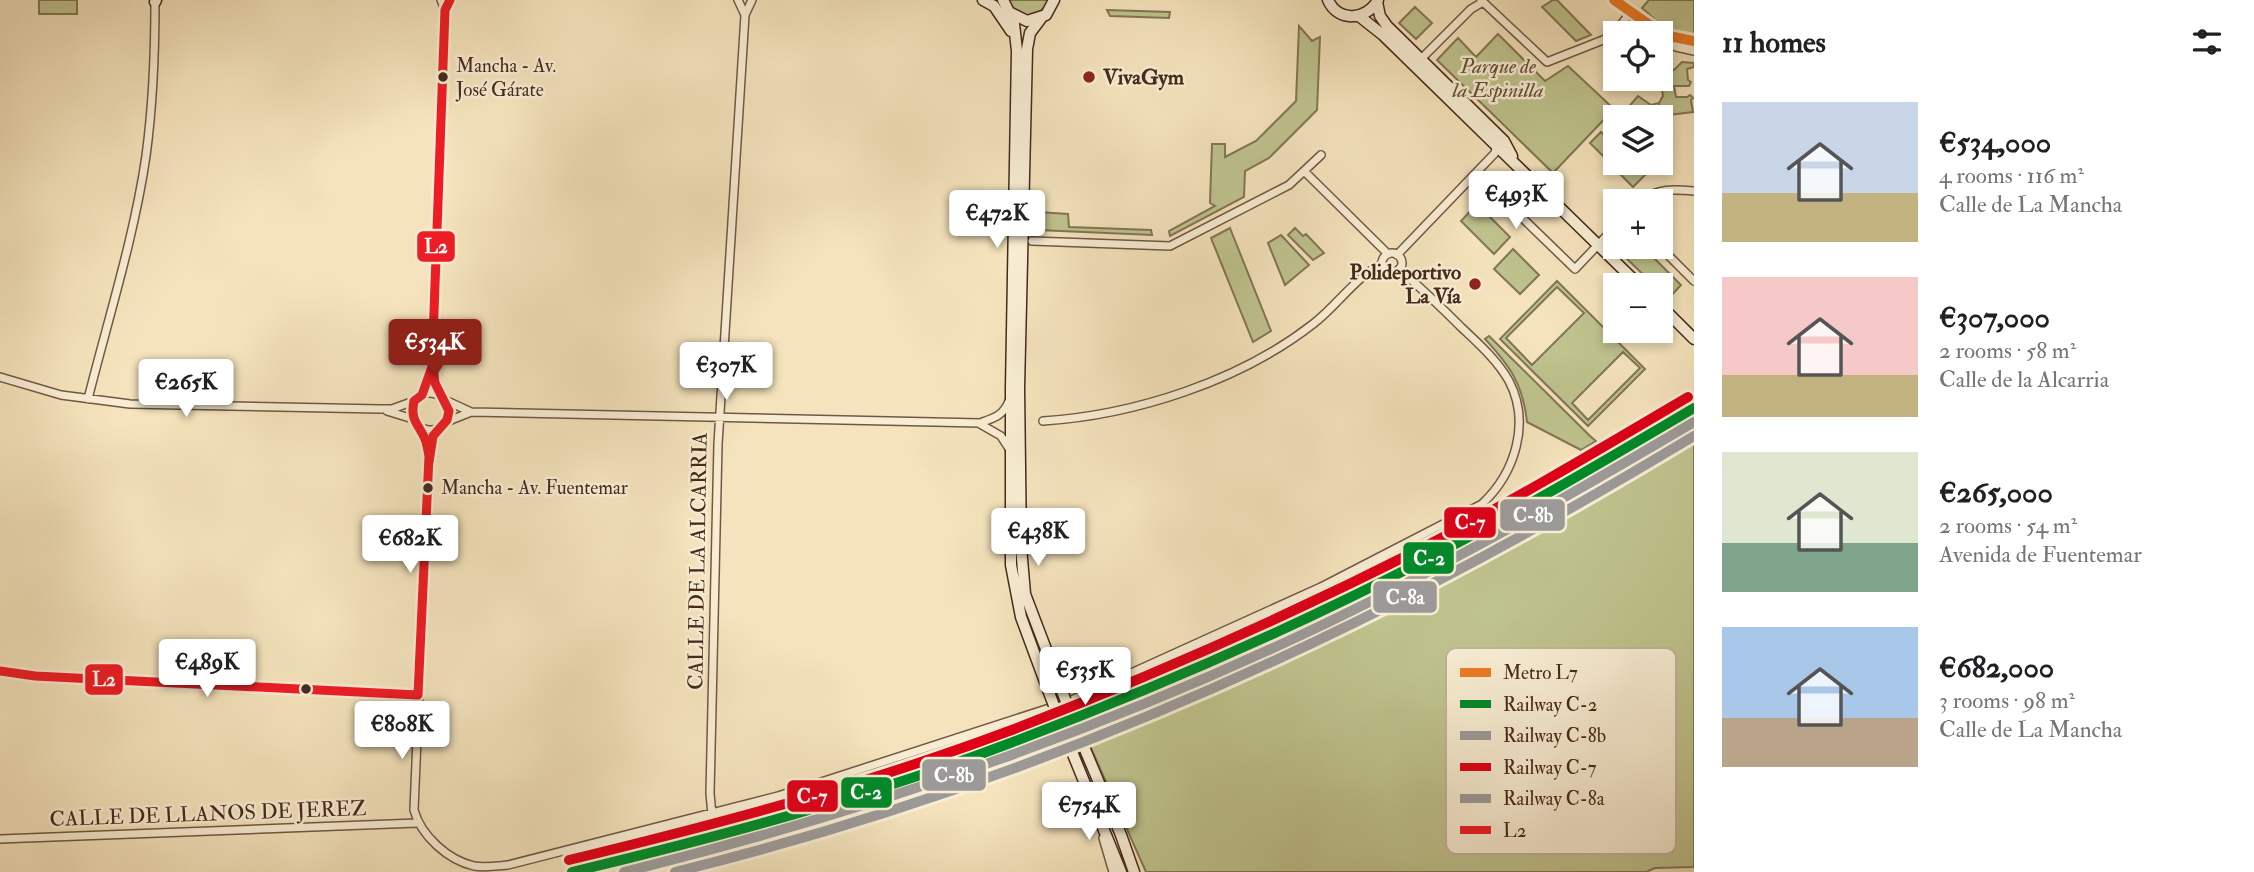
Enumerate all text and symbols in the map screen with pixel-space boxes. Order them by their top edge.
map controls [1603,21,1673,343]
button: locate [1603,21,1673,91]
icon: filters [2188,23,2226,61]
text: 11 homes [1722,24,1826,61]
park label: Parque de la Espinilla [1452,53,1544,104]
place label: Mancha - Av. José Gárate [455,54,556,102]
place label: VivaGym [1102,64,1185,91]
marker: VivaGym [1081,69,1097,85]
marker: Mancha - Av. José Gárate [436,70,450,84]
button: layers [1603,105,1673,175]
text: €534,000 [1939,124,2051,161]
icon: home [1778,130,1862,214]
text: 4 rooms · 116 m² [1939,161,2084,190]
pin: €493K [1467,172,1565,231]
text: €493K [1485,179,1547,208]
button: + [1603,189,1673,259]
pin: €472K [948,190,1046,250]
text: Calle de La Mancha [1939,190,2122,219]
text: €472K [965,198,1029,227]
line badge: L2 [416,230,456,263]
text: L2 [424,235,448,259]
place label: Polideportivo La Vía [1349,259,1462,310]
button: − [1603,273,1673,343]
marker: Polideportivo La Vía [1467,276,1483,292]
text: €307,000 [1939,299,2050,336]
icon: home [1778,305,1862,389]
pin: €534K [386,320,484,379]
text: €534K [405,327,465,356]
text: 2 rooms · 58 m² [1939,336,2076,365]
pin: €307K [677,342,775,402]
text: €307K [696,350,756,379]
pin: €265K [137,360,235,419]
text: Calle de la Alcarria [1939,365,2109,394]
text: €265K [155,367,217,396]
street label: CALLE DE LA ALCARRIA [682,432,714,690]
text: €265,000 [1939,474,2053,511]
place label: Mancha - Av. Fuentemar [441,476,628,500]
icon: home [1778,480,1862,564]
marker: Mancha - Av. Fuentemar [421,481,435,495]
line badge: C-8b [1499,498,1566,532]
text: C-8b [1513,504,1554,528]
line badge: C-7 [1443,506,1497,539]
pin: €438K [989,508,1087,568]
text: C-7 [1455,511,1486,535]
text: 2 rooms · 54 m² [1939,511,2077,540]
pin: €682K [361,516,459,575]
text: €438K [1007,516,1069,545]
text: €682K [378,523,442,552]
text: Avenida de Fuentemar [1939,540,2142,569]
line badge: C-2 [1402,541,1455,575]
text: C-2 [1413,547,1445,571]
line badge: C-8a [1372,580,1438,614]
text: C-8a [1386,586,1426,610]
pin: €489K [158,640,256,699]
text: €489K [175,647,239,676]
pin: €535K [1036,648,1134,707]
legend [1446,648,1676,854]
text: €682,000 [1939,649,2054,686]
text: €535K [1056,655,1114,684]
icon: home [1778,655,1862,739]
text: Metro L7 [1503,661,1578,685]
line badge: L2 [84,663,124,696]
text: L2 [92,668,116,692]
unlabelled marker [299,682,313,696]
text: 3 rooms · 98 m² [1939,686,2075,715]
text: Railway C-2 [1503,693,1597,717]
pin: €808K [353,702,451,761]
text: €808K [371,709,433,738]
text: Calle de La Mancha [1939,715,2122,744]
text: Railway C-8b [1503,724,1606,748]
text: Railway C-7 [1503,756,1597,780]
line badge: C-8b [921,758,987,792]
text: C-8b [934,764,975,788]
line badge: C-2 [840,776,893,809]
line badge: C-7 [786,779,839,813]
text: C-2 [850,781,882,805]
pin: €754K [1040,782,1138,842]
text: C-7 [797,785,828,809]
text: Railway C-8a [1503,787,1605,811]
text: €754K [1058,790,1120,819]
street label: CALLE DE LLANOS DE JEREZ [49,795,367,833]
text: L2 [1503,819,1526,843]

